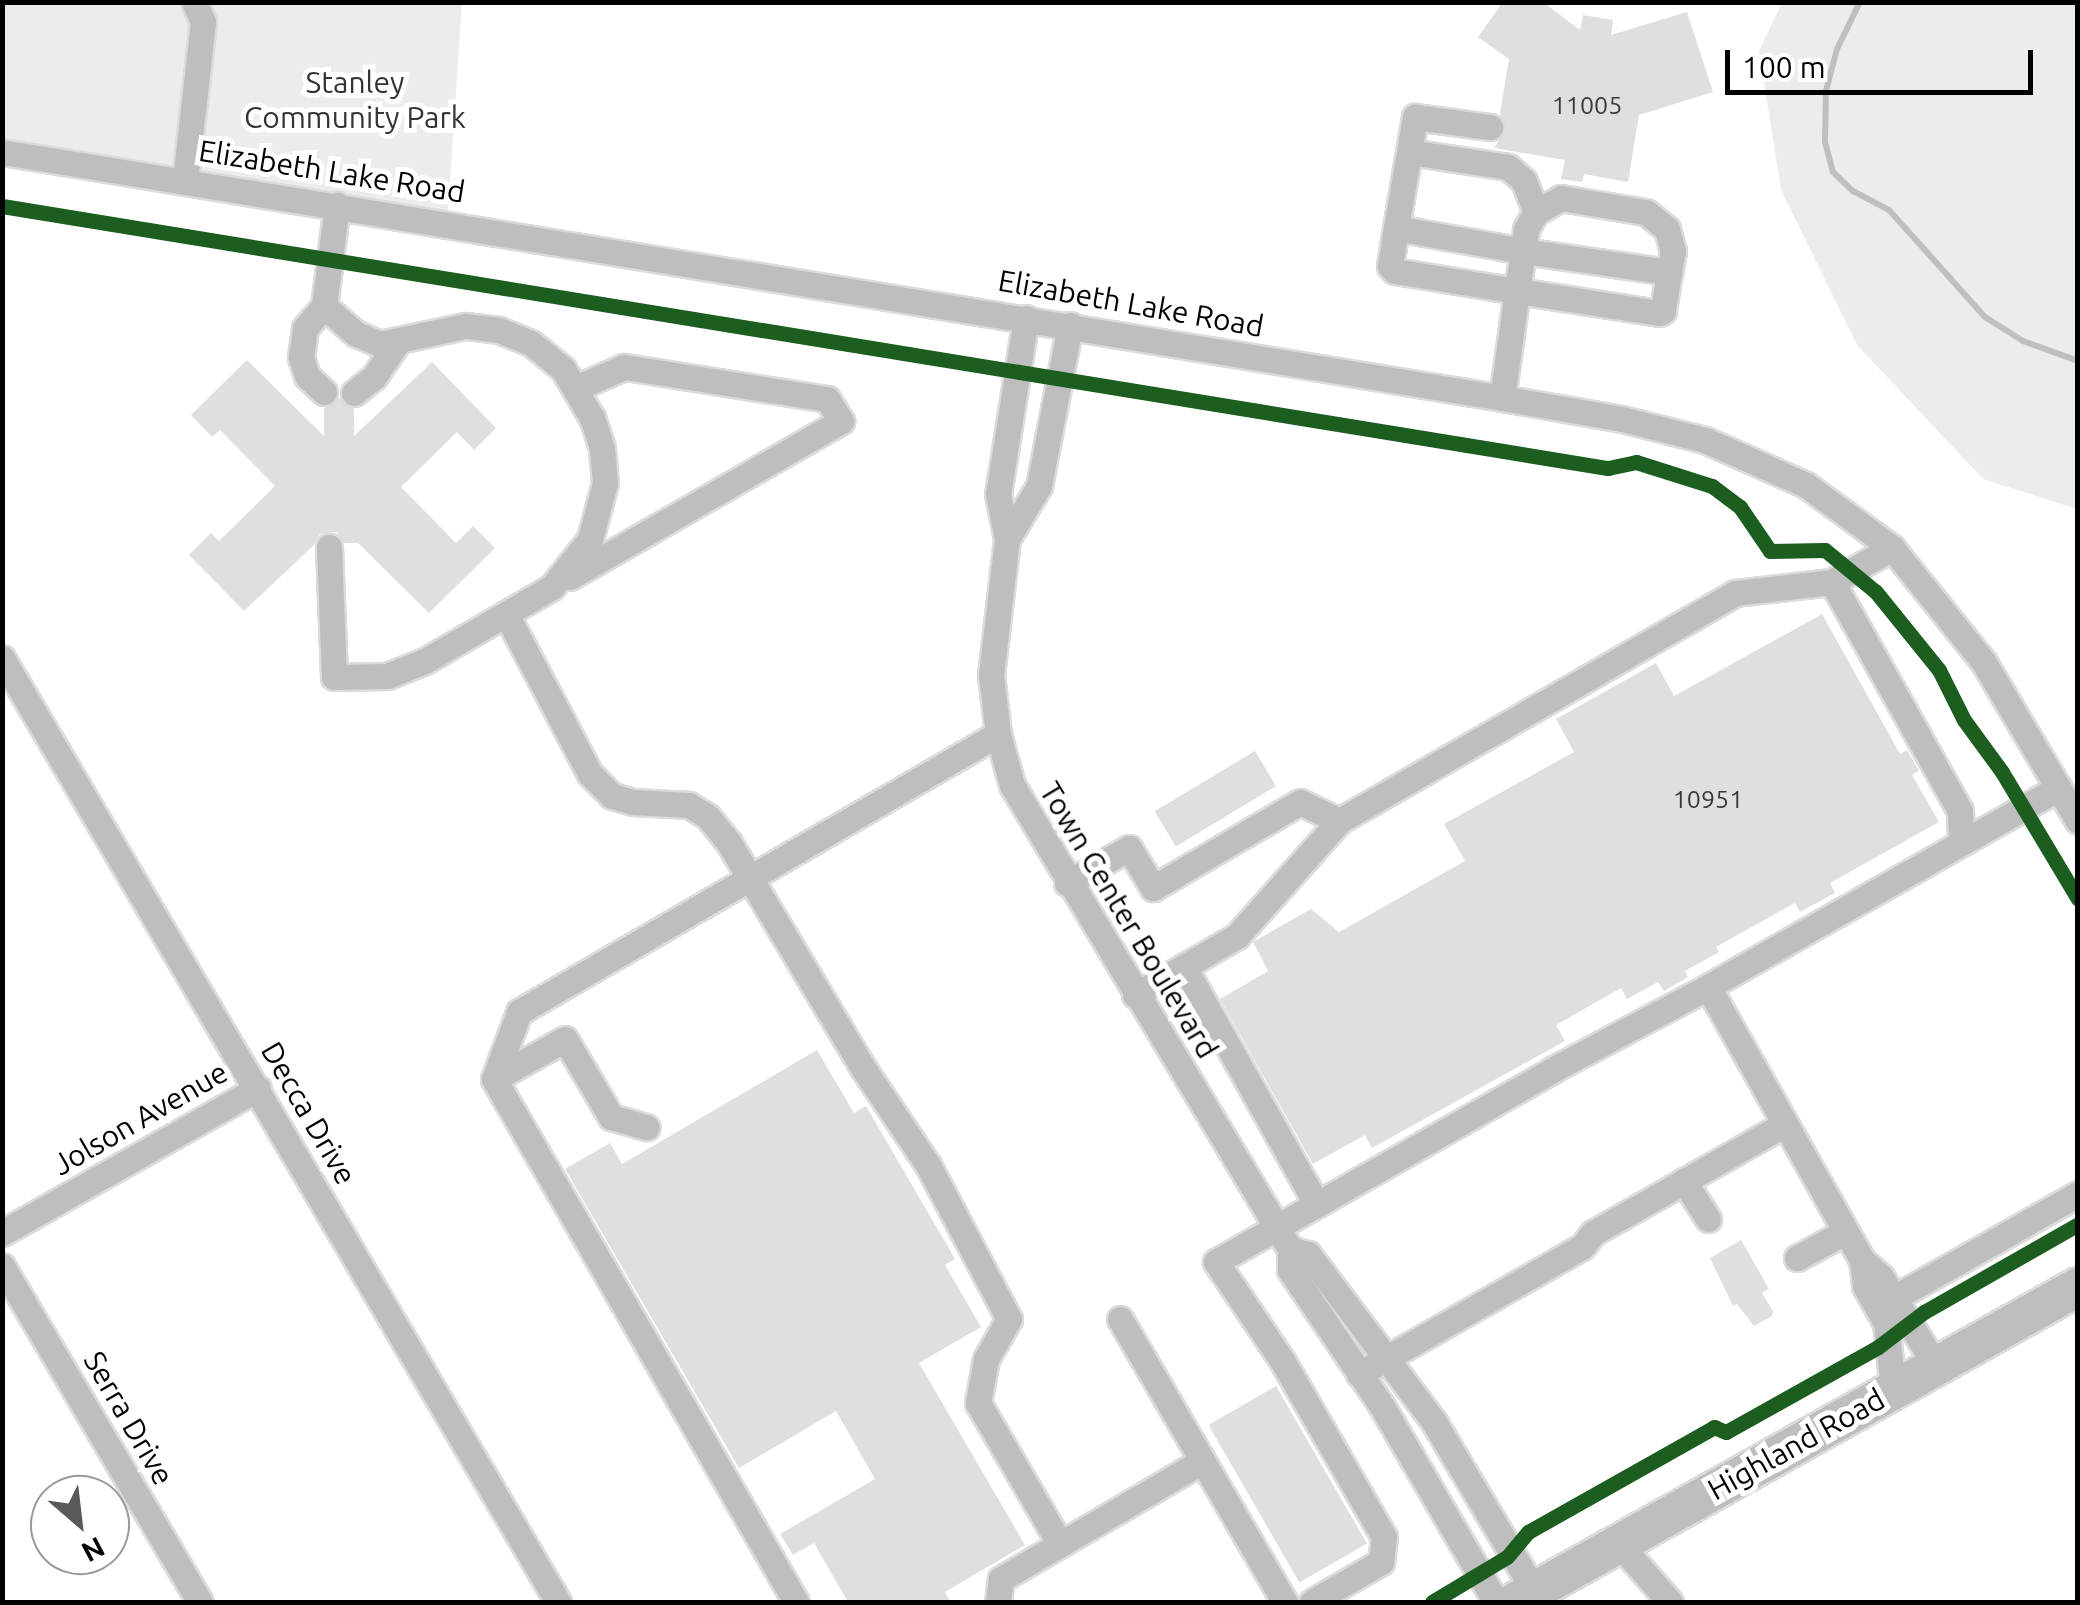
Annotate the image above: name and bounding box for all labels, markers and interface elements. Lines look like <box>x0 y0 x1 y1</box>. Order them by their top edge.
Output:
scale bar <box>1730 30 2038 92</box>
text: 100 m <box>1742 50 1826 84</box>
park label: Stanley Community Park <box>244 64 466 134</box>
house number: 11005 <box>1552 90 1622 120</box>
street label: Elizabeth Lake Road <box>196 132 468 210</box>
street label: Elizabeth Lake Road <box>995 262 1267 344</box>
street label: Town Center Boulevard <box>1032 775 1226 1065</box>
house number: 10951 <box>1673 784 1743 814</box>
street label: Decca Drive <box>254 1035 364 1191</box>
street label: Jolson Avenue <box>46 1053 234 1183</box>
street label: Serra Drive <box>76 1345 182 1491</box>
street label: Highland Road <box>1701 1381 1891 1507</box>
north arrow <box>30 1475 130 1575</box>
text: N <box>77 1532 110 1569</box>

